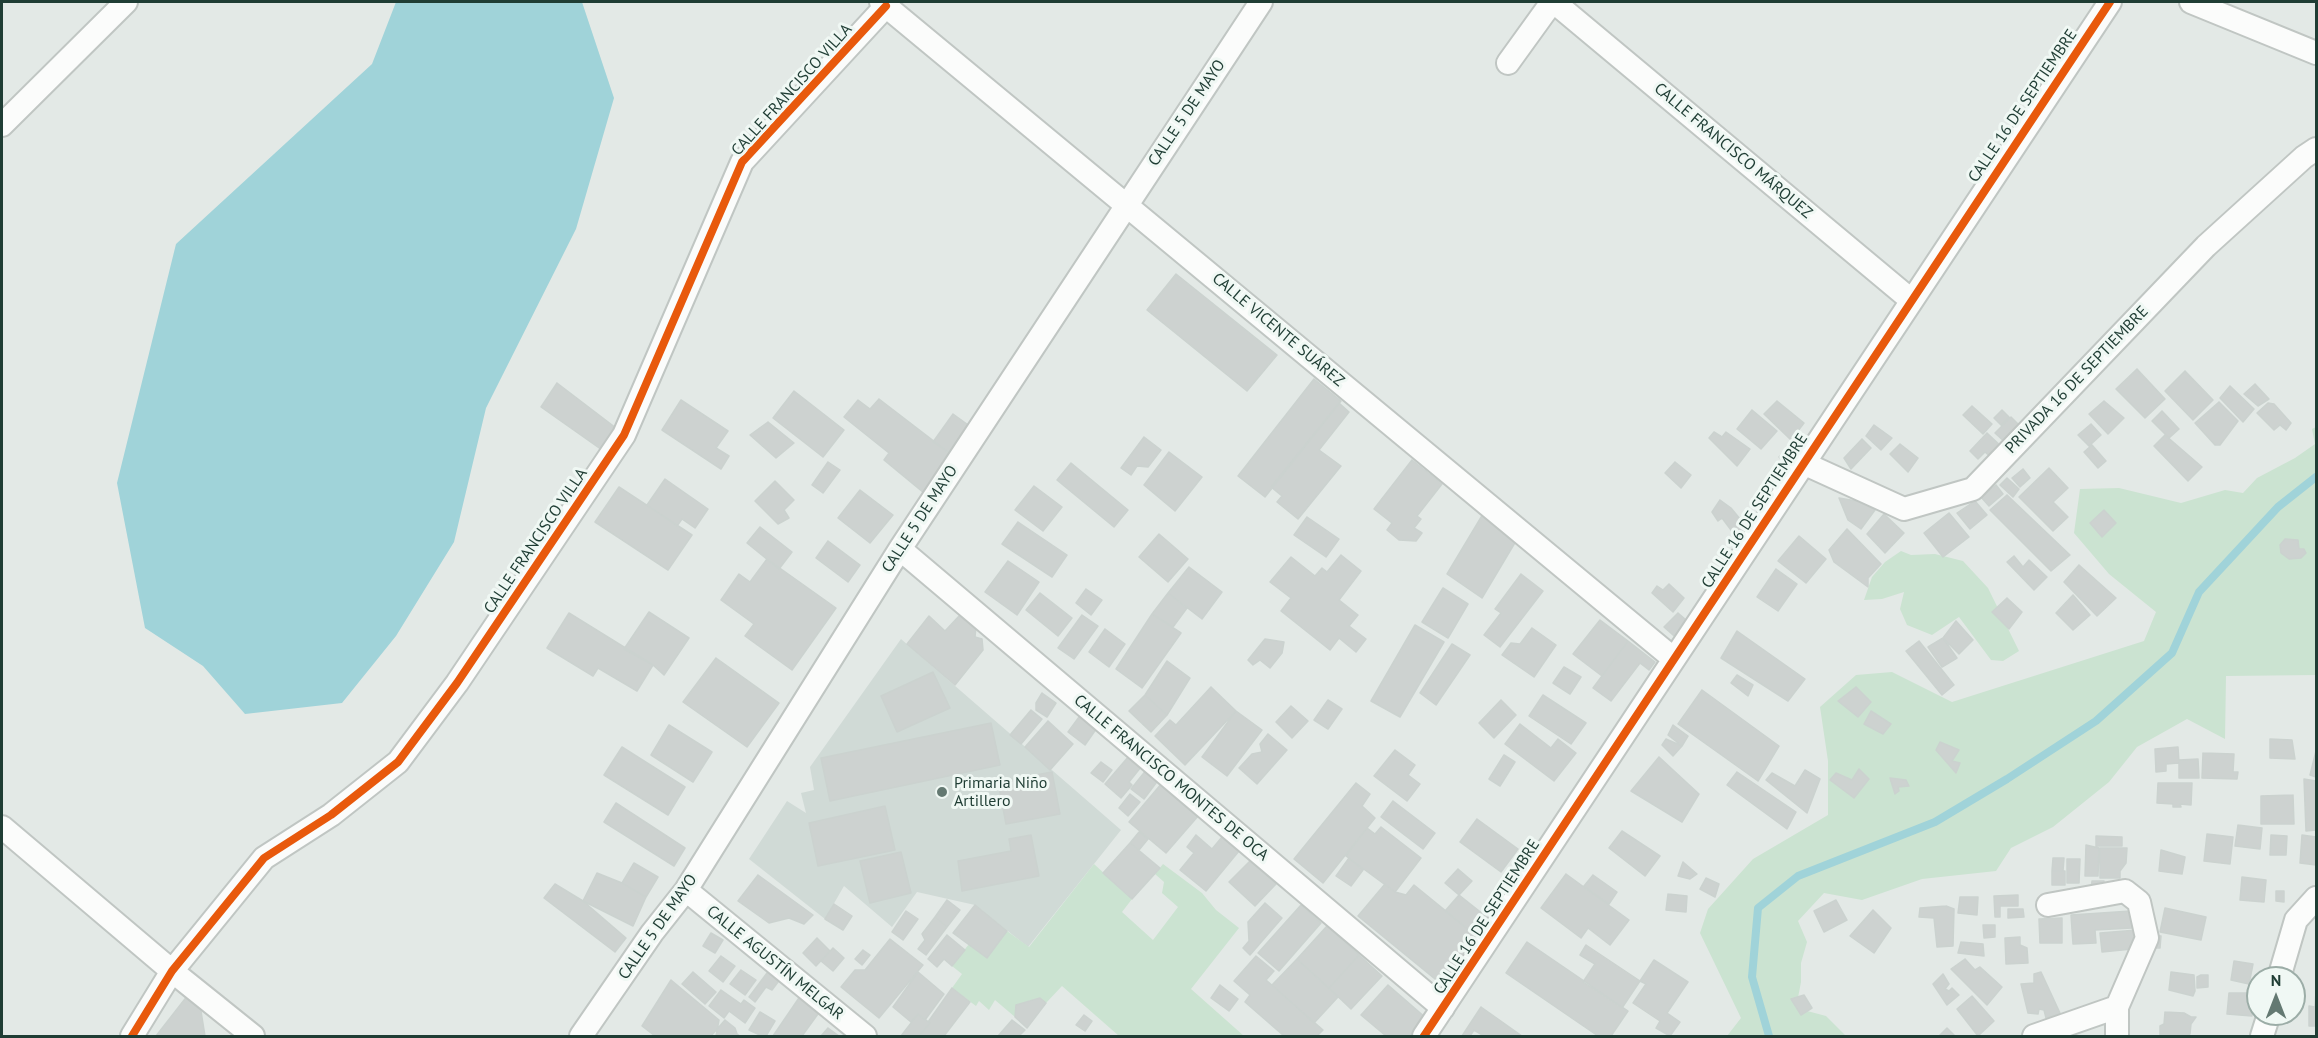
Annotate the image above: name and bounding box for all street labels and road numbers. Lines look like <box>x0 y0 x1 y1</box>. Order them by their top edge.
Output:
street label: CALLE FRANCISCO VILLA <box>728 20 856 160</box>
street label: CALLE 16 DE SEPTIEMBRE <box>1965 26 2081 186</box>
street label: CALLE 5 DE MAYO <box>1144 56 1230 170</box>
street label: CALLE FRANCISCO MÁRQUEZ <box>1650 79 1816 223</box>
street label: CALLE VICENTE SUÁREZ <box>1208 269 1348 391</box>
street label: PRIVADA 16 DE SEPTIEMBRE <box>2001 302 2153 458</box>
street label: CALLE 16 DE SEPTIEMBRE <box>1698 430 1812 592</box>
street label: CALLE 5 DE MAYO <box>878 462 962 576</box>
street label: CALLE FRANCISCO VILLA <box>480 465 592 617</box>
street label: CALLE FRANCISCO MONTES DE OCA <box>1070 691 1272 865</box>
street label: CALLE 16 DE SEPTIEMBRE <box>1430 836 1544 998</box>
street label: CALLE 5 DE MAYO <box>615 871 701 983</box>
street label: CALLE AGUSTÍN MELGAR <box>703 902 847 1024</box>

